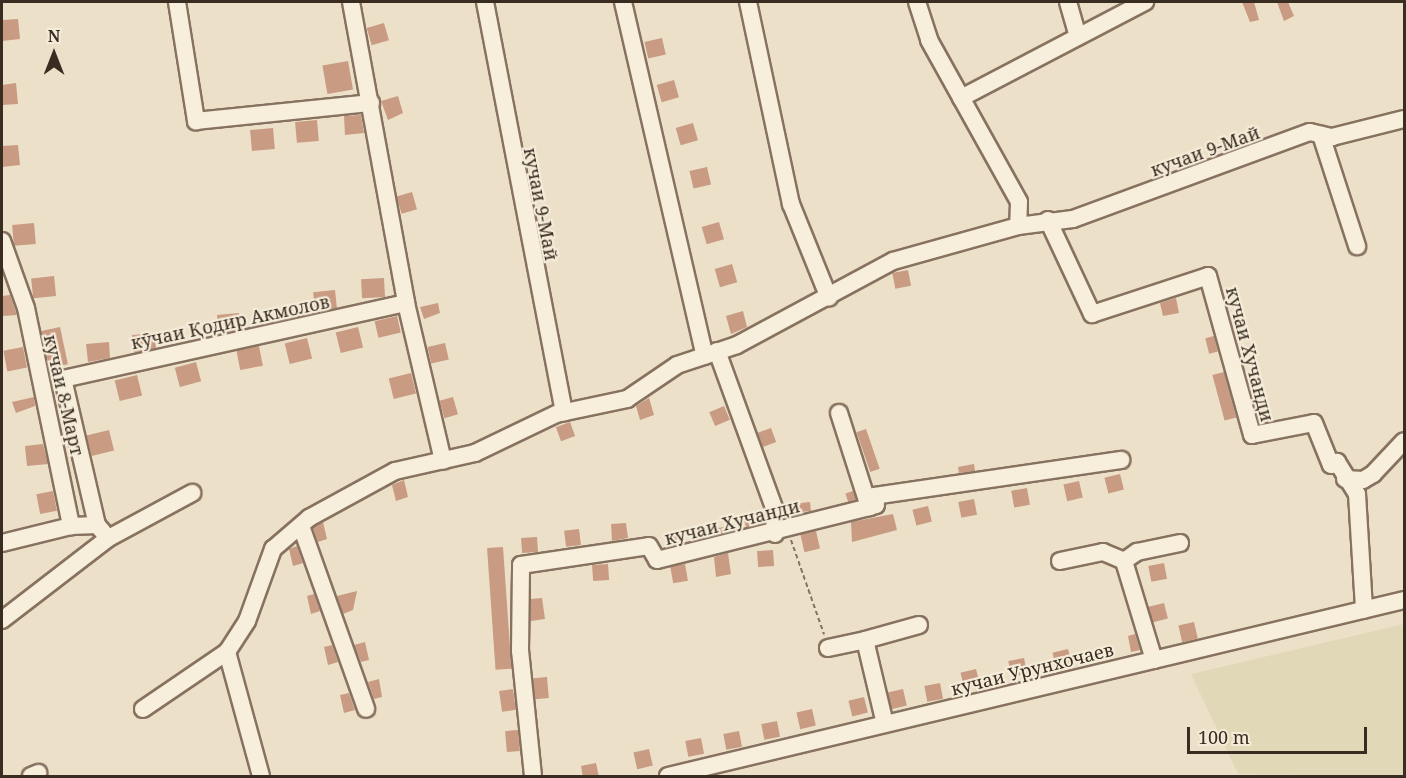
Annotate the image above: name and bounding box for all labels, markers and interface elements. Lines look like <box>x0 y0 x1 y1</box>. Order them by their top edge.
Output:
north arrow <box>24 24 84 84</box>
text: N <box>48 25 60 47</box>
street label: кучаи 9-Май <box>1147 121 1263 181</box>
street label: кучаи 9-Май <box>519 146 563 262</box>
street label: кучаи Хучанди <box>1222 284 1278 424</box>
street label: кӯчаи Қодир Акмолов <box>129 290 331 354</box>
street label: кучаи 8-Март <box>40 332 88 458</box>
street label: кучаи Хучанди <box>662 495 802 549</box>
street label: кучаи Урунхочаев <box>948 638 1116 700</box>
scale bar <box>1190 715 1370 753</box>
text: 100 m <box>1198 725 1250 749</box>

